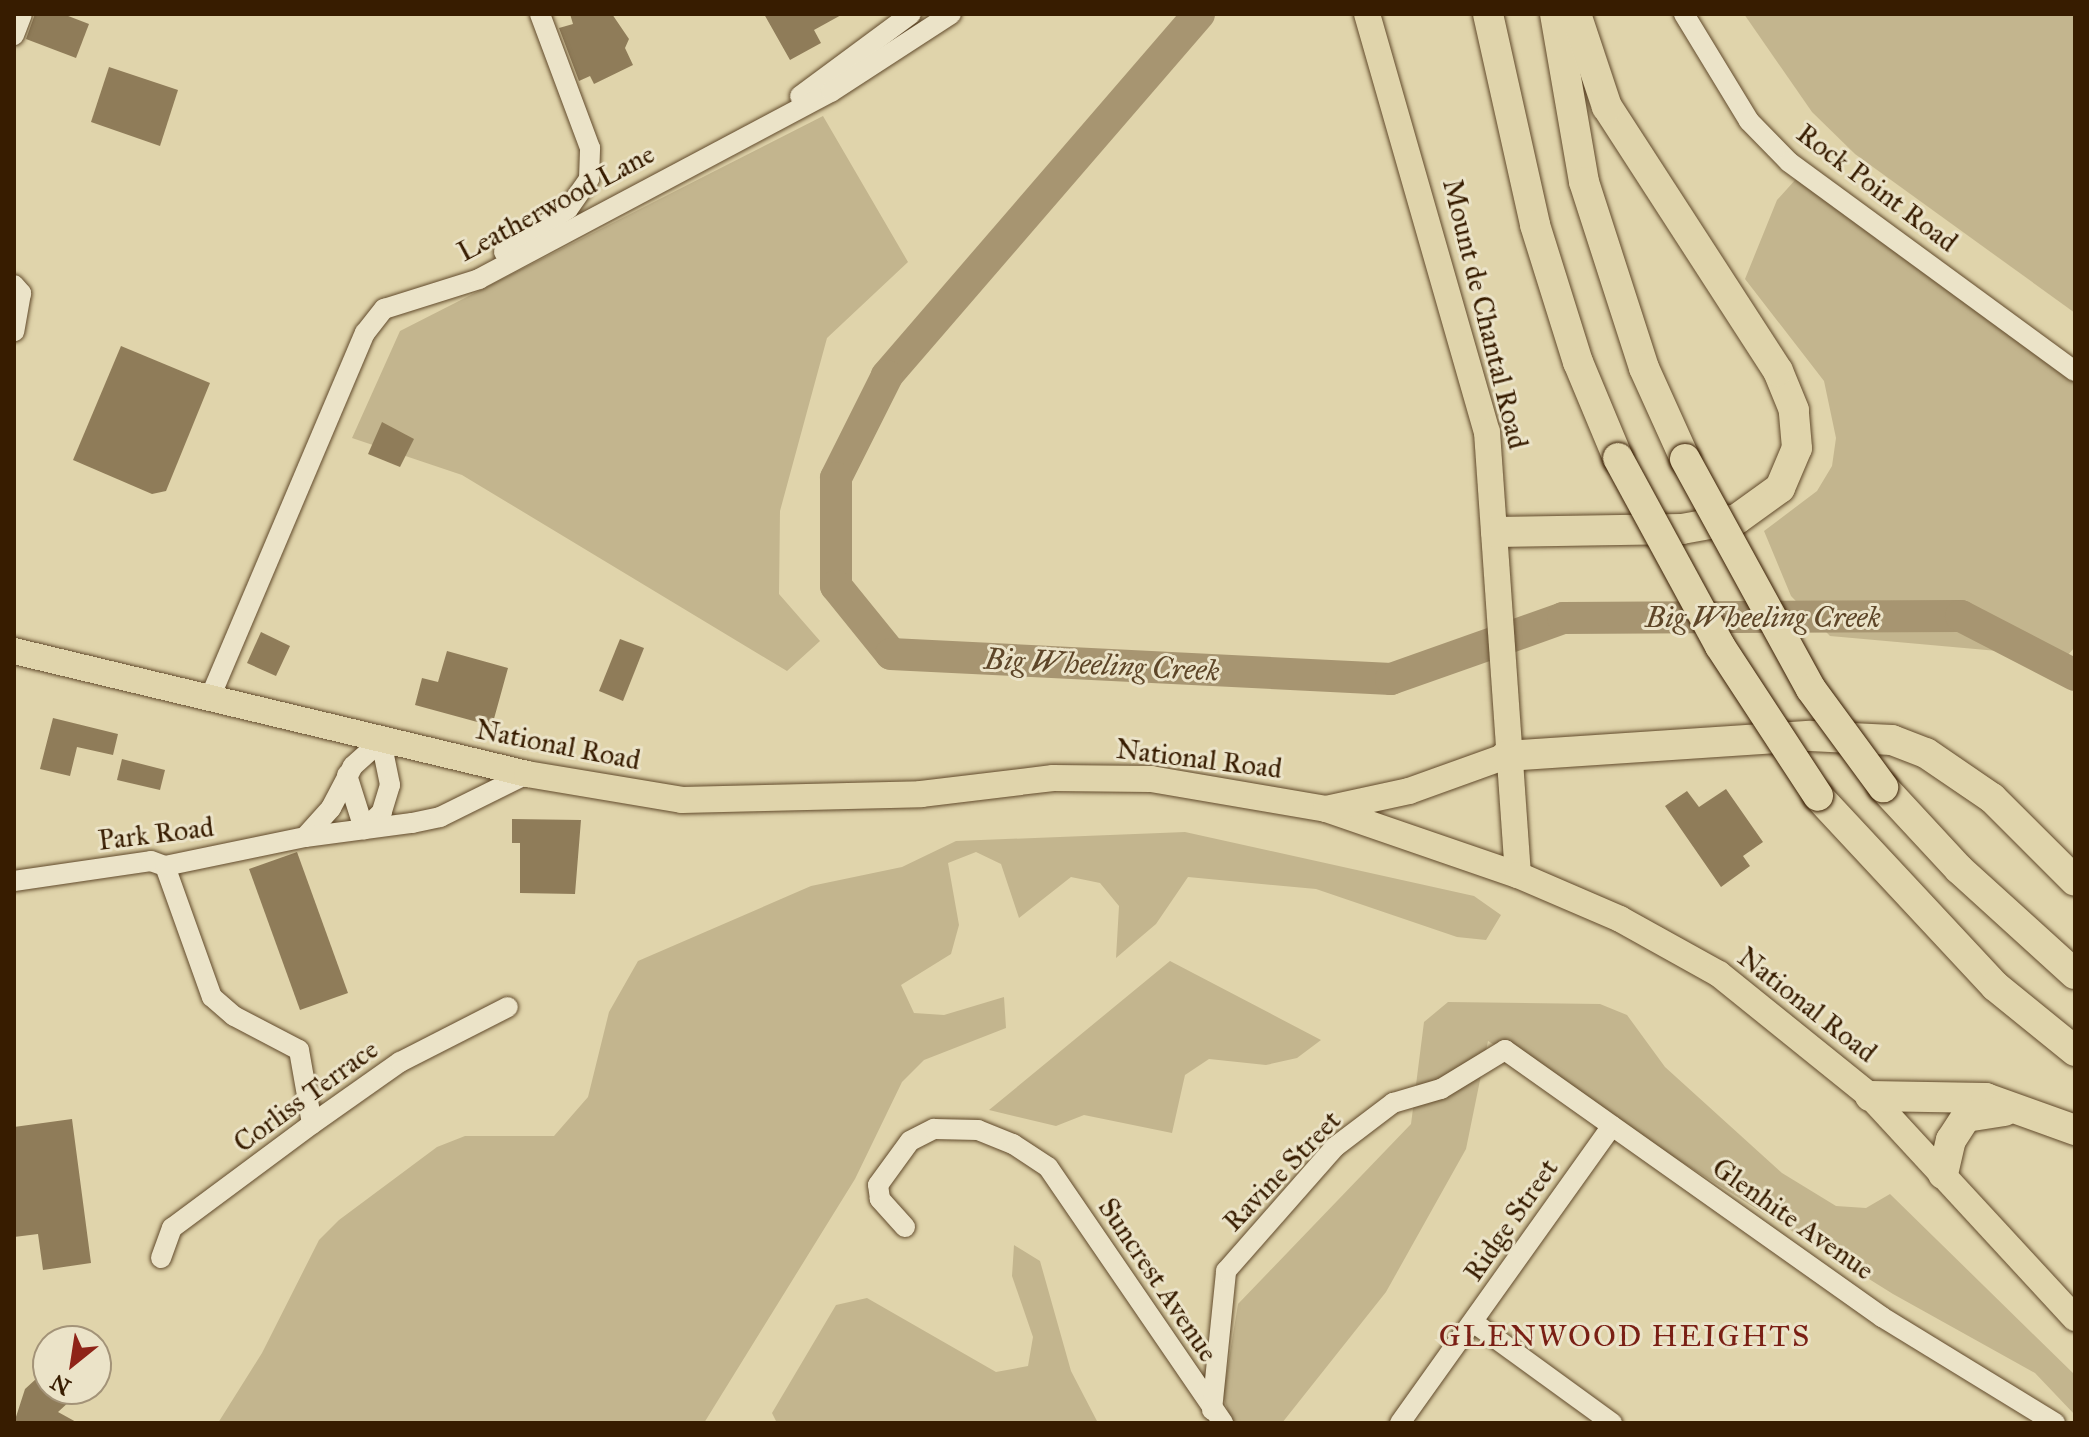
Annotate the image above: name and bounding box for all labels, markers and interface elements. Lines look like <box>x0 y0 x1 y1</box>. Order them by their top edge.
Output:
street label: Rock Point Road <box>1790 117 1964 259</box>
street label: Leatherwood Lane <box>452 137 660 269</box>
street label: Mount de Chantal Road <box>1435 176 1535 452</box>
water label: Big Wheeling Creek <box>1645 599 1881 635</box>
water label: Big Wheeling Creek <box>983 641 1221 689</box>
street label: National Road <box>473 713 643 777</box>
street label: National Road <box>1114 732 1284 786</box>
street label: Park Road <box>96 810 216 858</box>
street label: National Road <box>1731 940 1883 1070</box>
street label: Corliss Terrace <box>227 1032 385 1160</box>
street label: Ravine Street <box>1216 1104 1348 1238</box>
street label: Glenhite Avenue <box>1706 1151 1880 1287</box>
street label: Ridge Street <box>1457 1152 1565 1288</box>
street label: Suncrest Avenue <box>1091 1192 1225 1368</box>
district label: GLENWOOD HEIGHTS <box>1439 1318 1811 1354</box>
north arrow <box>32 1325 112 1405</box>
text: N <box>46 1368 76 1401</box>

